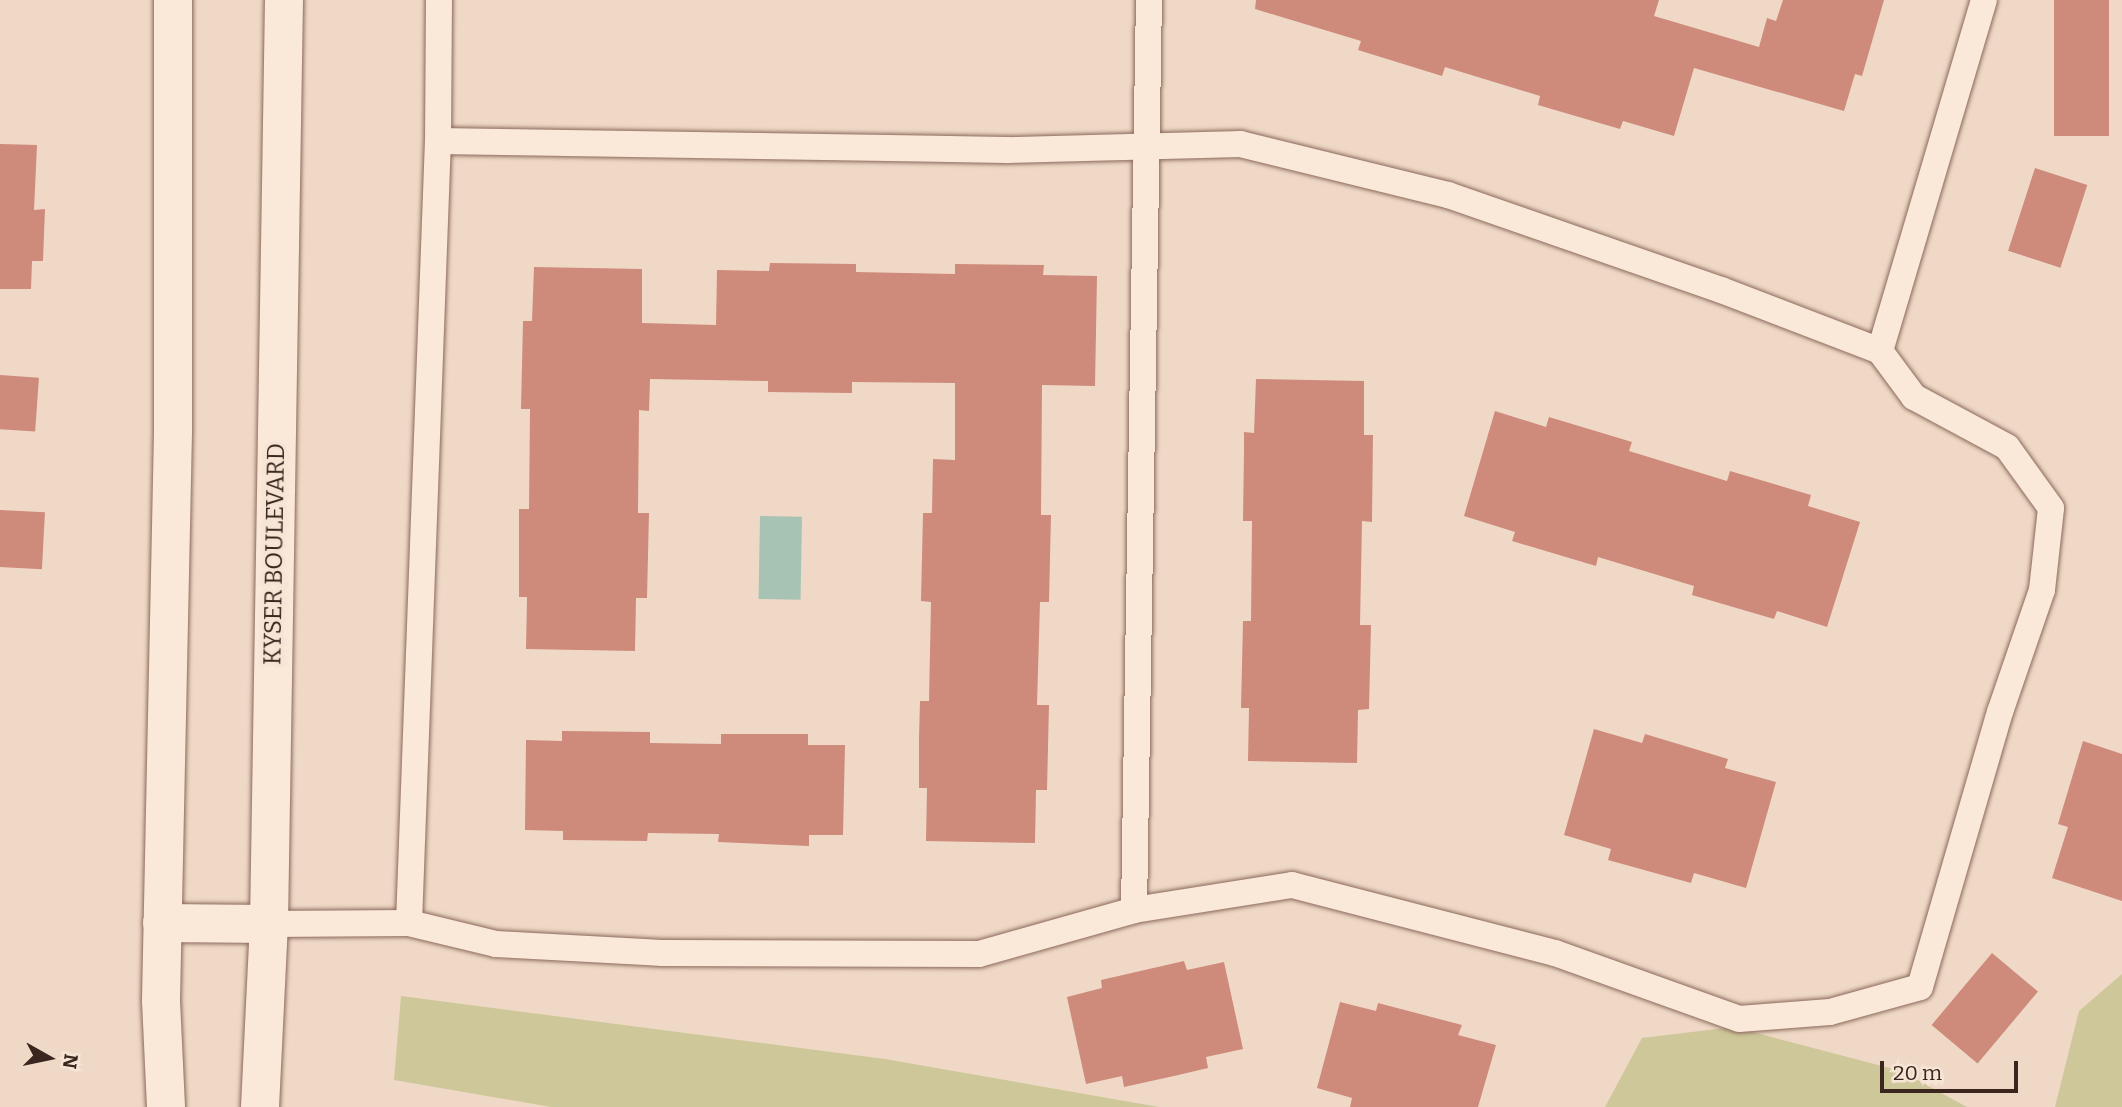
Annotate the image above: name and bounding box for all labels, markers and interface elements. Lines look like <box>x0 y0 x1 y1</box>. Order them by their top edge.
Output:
street label: KYSER BOULEVARD <box>259 443 291 665</box>
north arrow <box>14 1023 84 1093</box>
scale bar <box>1884 1048 2022 1092</box>
text: N <box>58 1052 83 1070</box>
text: 20 m <box>1893 1060 1942 1086</box>

